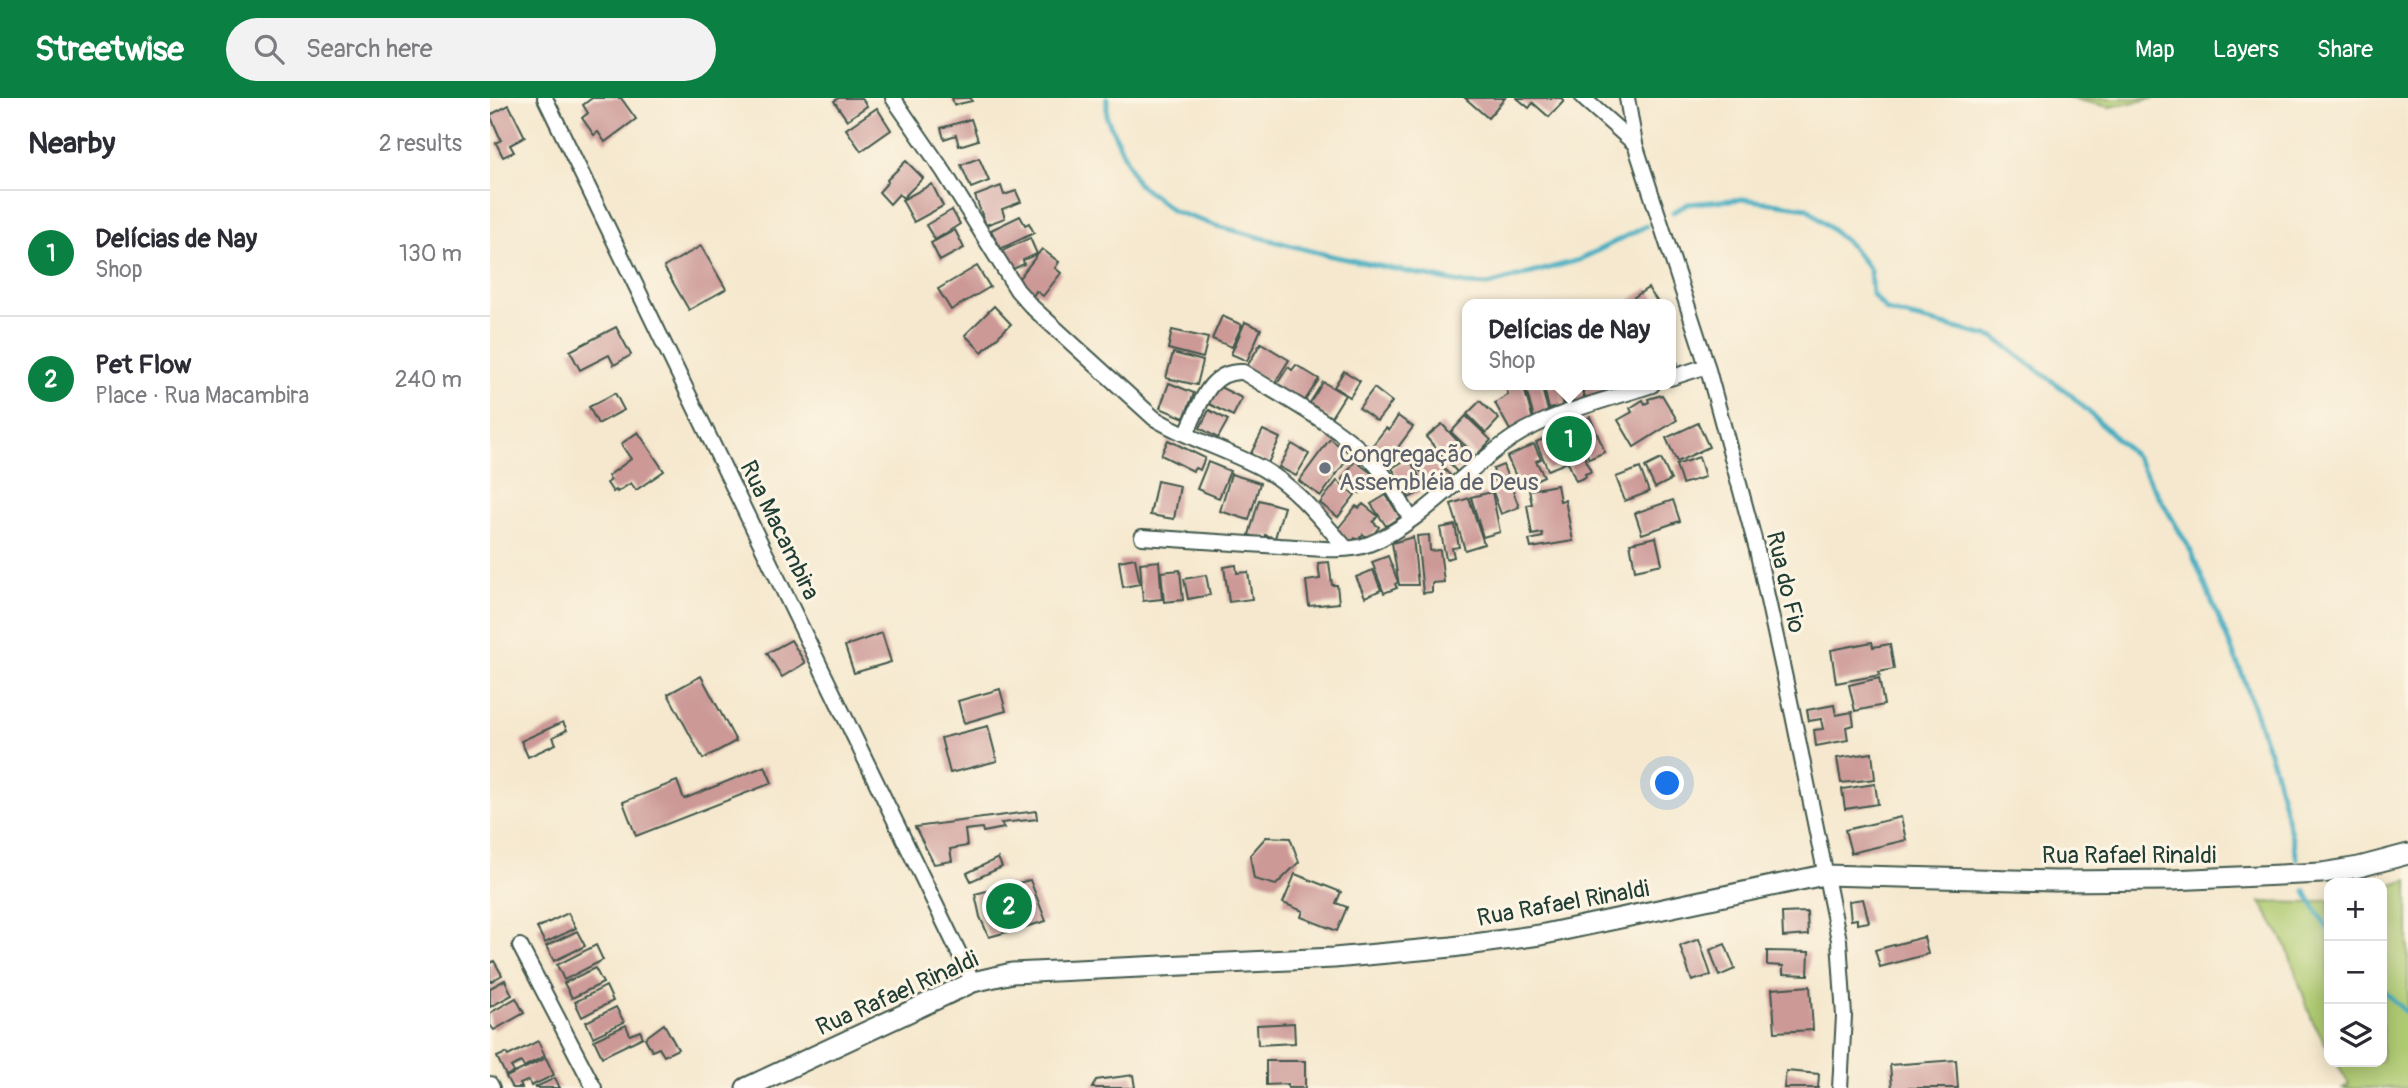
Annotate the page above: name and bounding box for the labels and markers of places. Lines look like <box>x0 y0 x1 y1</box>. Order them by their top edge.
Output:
pin: 1 <box>1546 413 1592 465</box>
place label: Congregação Assembléia de Deus <box>1339 440 1539 497</box>
marker: Congregação Assembléia de Deus <box>1317 460 1333 476</box>
pin: 2 <box>986 880 1032 932</box>

